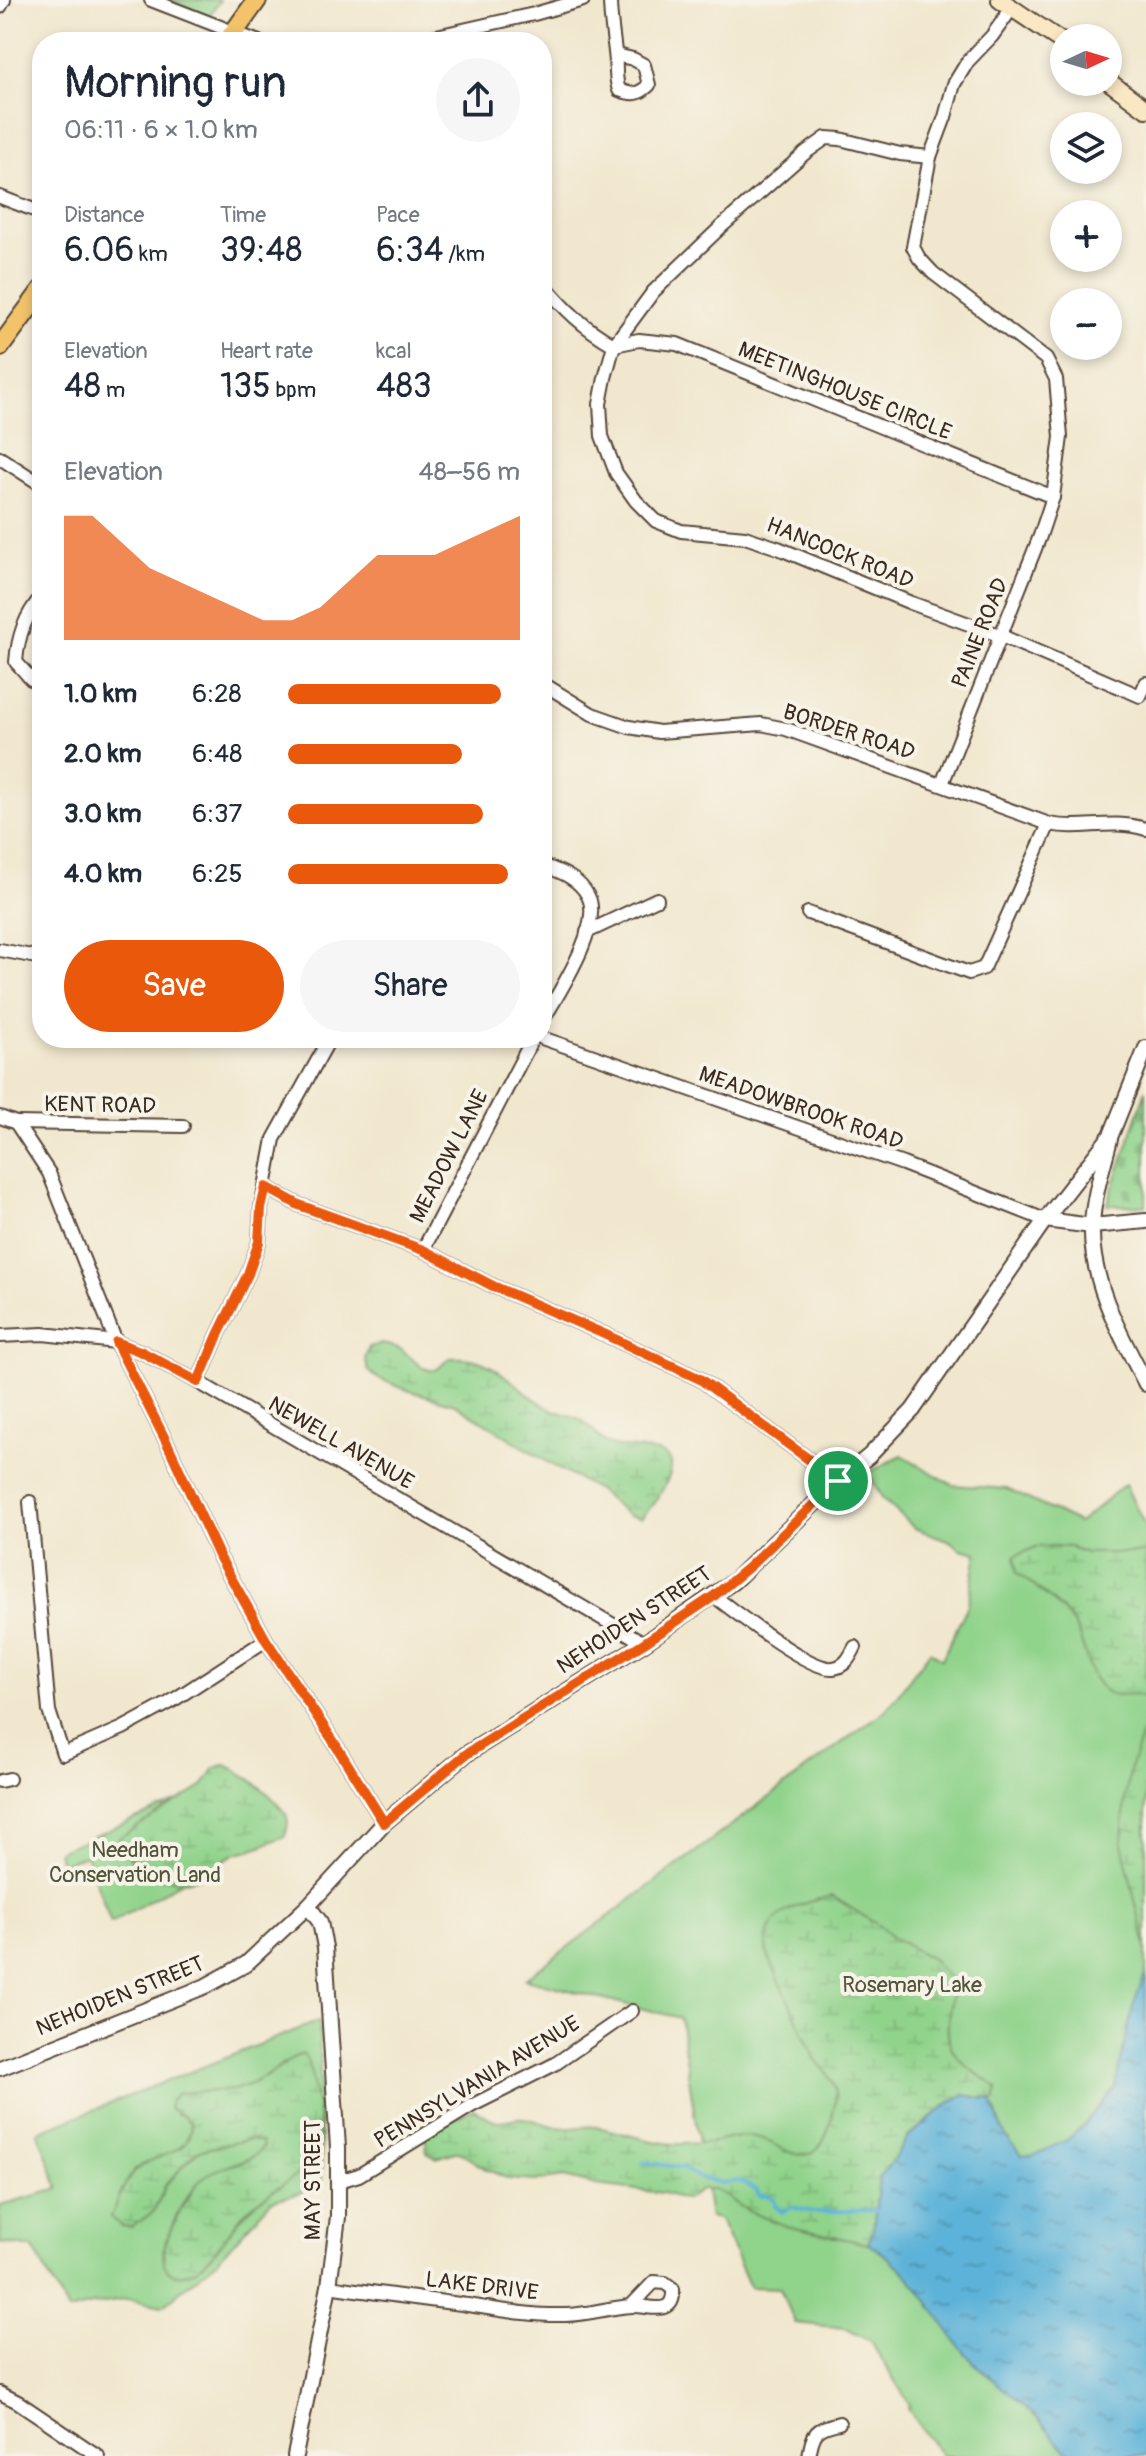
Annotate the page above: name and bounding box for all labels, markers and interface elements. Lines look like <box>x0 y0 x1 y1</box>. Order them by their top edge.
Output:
north arrow <box>1050 24 1122 96</box>
map controls <box>1050 24 1122 360</box>
text: Morning run <box>64 56 287 111</box>
button: share <box>436 58 520 142</box>
button: layers <box>1050 112 1122 184</box>
text: 06:11 · 6 × 1.0 km <box>64 114 258 146</box>
button: + <box>1050 200 1122 272</box>
text: Distance <box>64 201 144 229</box>
text: Time <box>220 201 266 229</box>
text: Pace <box>376 201 420 229</box>
text: 6.06 <box>64 229 134 272</box>
text: 39:48 <box>220 229 302 272</box>
text: 6:34 <box>376 229 444 272</box>
text: km <box>134 240 168 268</box>
text: /km <box>444 240 485 268</box>
button: − <box>1050 288 1122 360</box>
street label: MEETINGHOUSE CIRCLE <box>734 335 956 447</box>
text: Elevation <box>64 337 148 365</box>
text: Heart rate <box>220 337 313 365</box>
text: kcal <box>376 337 412 365</box>
text: 48 <box>64 365 101 408</box>
text: 135 <box>220 365 271 408</box>
text: 483 <box>376 365 432 408</box>
text: m <box>101 376 125 404</box>
text: bpm <box>271 376 316 404</box>
text: Elevation <box>64 456 163 488</box>
text: 48–56 m <box>419 456 520 488</box>
street label: HANCOCK ROAD <box>762 511 918 595</box>
street label: PAINE ROAD <box>945 574 1015 692</box>
text: 1.0 km <box>64 678 137 710</box>
text: 6:28 <box>192 678 242 710</box>
street label: BORDER ROAD <box>780 698 918 766</box>
text: 2.0 km <box>64 738 142 770</box>
text: 6:48 <box>192 738 242 770</box>
text: 3.0 km <box>64 798 142 830</box>
text: 6:37 <box>192 798 242 830</box>
text: 4.0 km <box>64 858 142 890</box>
text: 6:25 <box>192 858 243 890</box>
button: Save <box>64 940 284 1032</box>
button: Share <box>300 940 520 1032</box>
street label: MEADOWBROOK ROAD <box>695 1060 907 1156</box>
street label: MEADOW LANE <box>403 1085 495 1227</box>
street label: KENT ROAD <box>44 1090 156 1120</box>
street label: NEWELL AVENUE <box>263 1390 419 1496</box>
pin <box>804 1447 872 1515</box>
icon: arrive <box>816 1459 860 1503</box>
street label: NEHOIDEN STREET <box>551 1560 717 1680</box>
park label: Needham Conservation Land <box>49 1836 221 1889</box>
street label: NEHOIDEN STREET <box>32 1950 208 2042</box>
park label: Rosemary Lake <box>842 1971 982 1999</box>
street label: PENNSYLVANIA AVENUE <box>369 2009 585 2155</box>
street label: MAY STREET <box>299 2120 327 2240</box>
street label: LAKE DRIVE <box>424 2265 540 2307</box>

